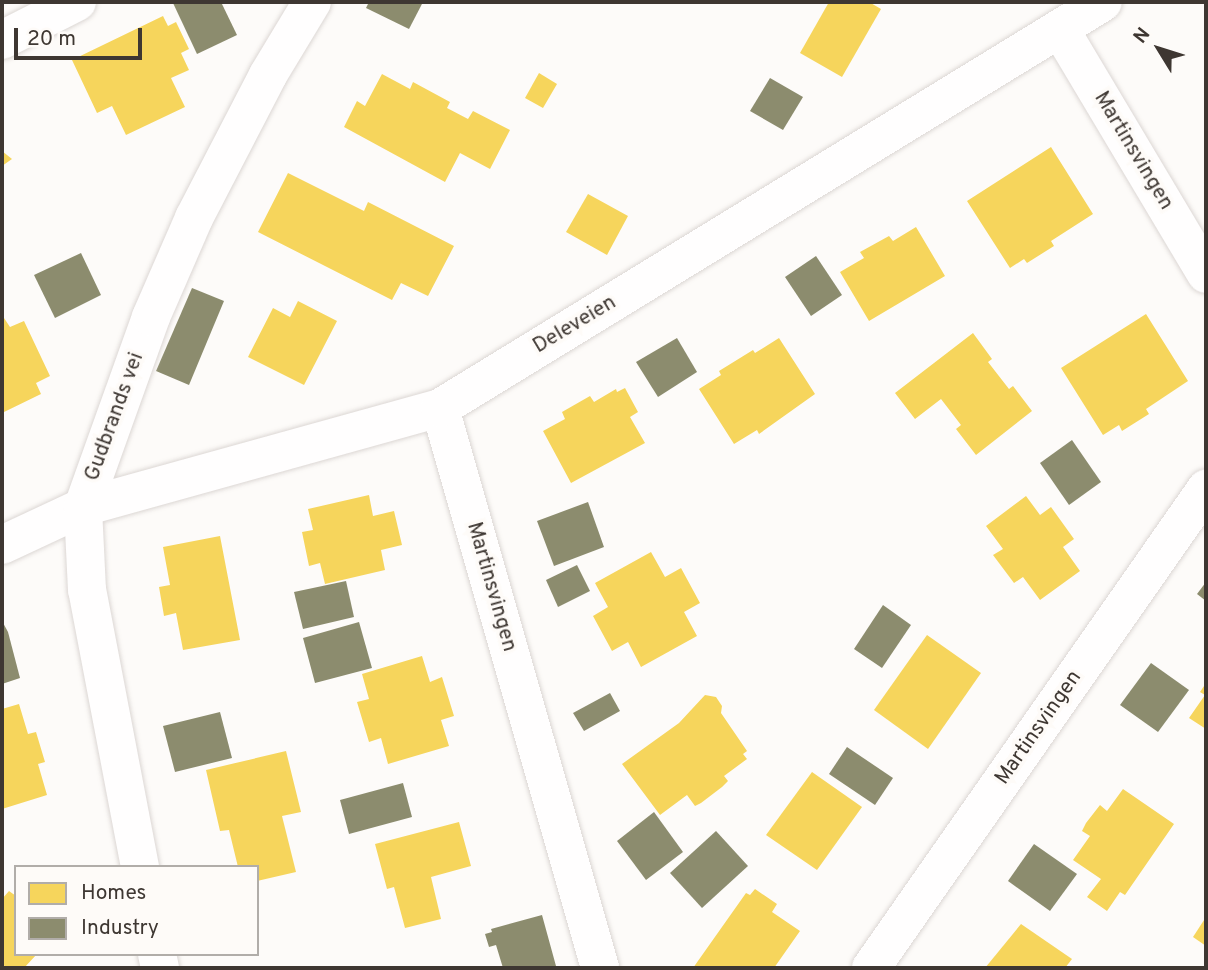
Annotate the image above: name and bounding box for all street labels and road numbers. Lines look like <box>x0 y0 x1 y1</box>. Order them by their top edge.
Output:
street label: Martinsvingen <box>1088 87 1178 215</box>
street label: Deleveien <box>529 290 621 360</box>
street label: Gudbrands vei <box>80 349 150 485</box>
street label: Martinsvingen <box>460 519 522 655</box>
street label: Martinsvingen <box>990 666 1088 790</box>

